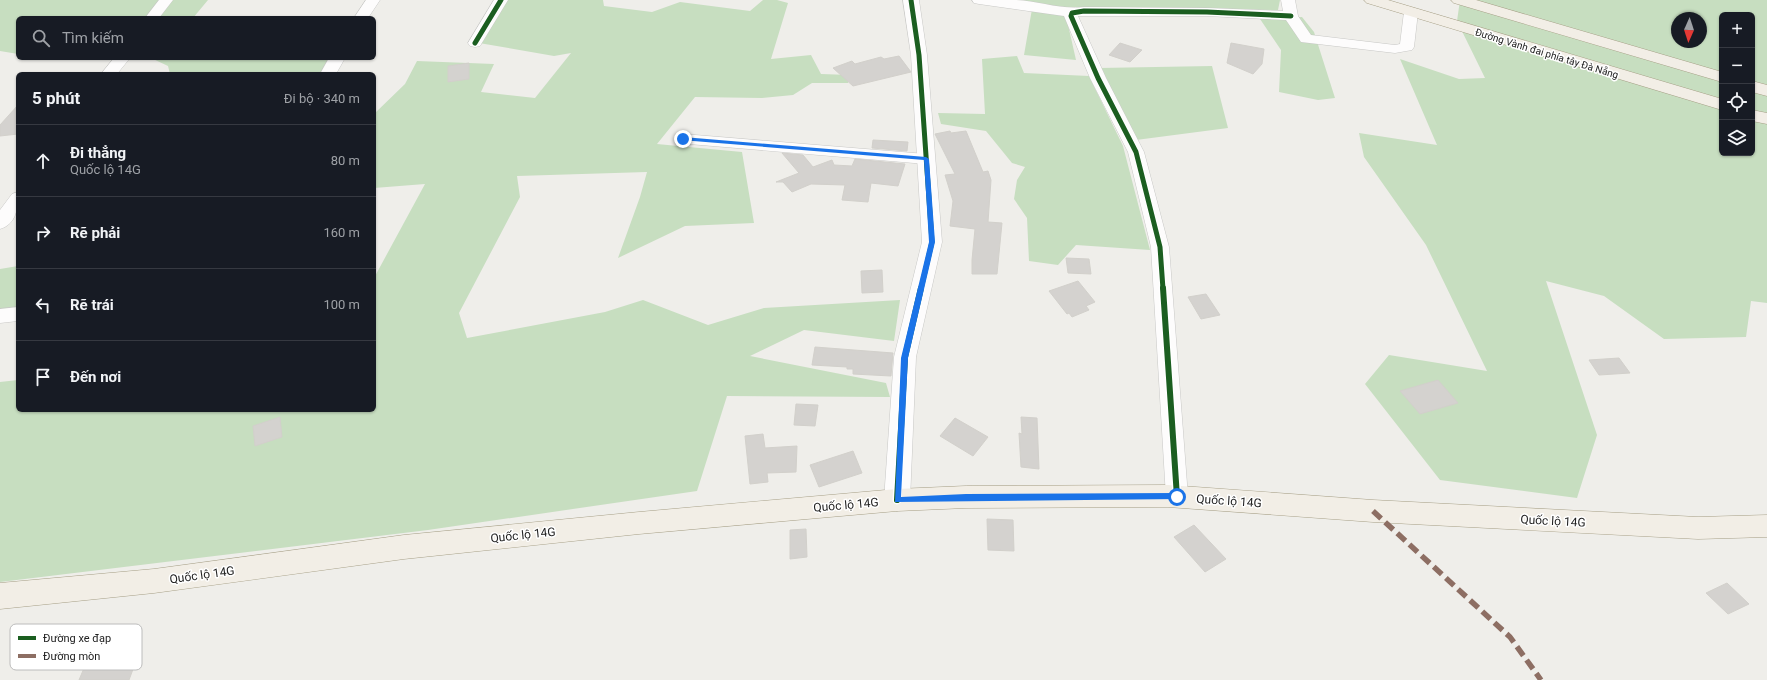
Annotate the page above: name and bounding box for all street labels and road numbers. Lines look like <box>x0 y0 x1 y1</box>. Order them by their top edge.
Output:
street label: Đường Vành đai phía tây Đà Nẵng <box>1474 25 1620 81</box>
street label: Quốc lộ 14G <box>1196 492 1262 510</box>
street label: Quốc lộ 14G <box>813 495 879 515</box>
street label: Quốc lộ 14G <box>1520 512 1586 530</box>
street label: Quốc lộ 14G <box>490 525 556 545</box>
street label: Quốc lộ 14G <box>169 564 235 586</box>

